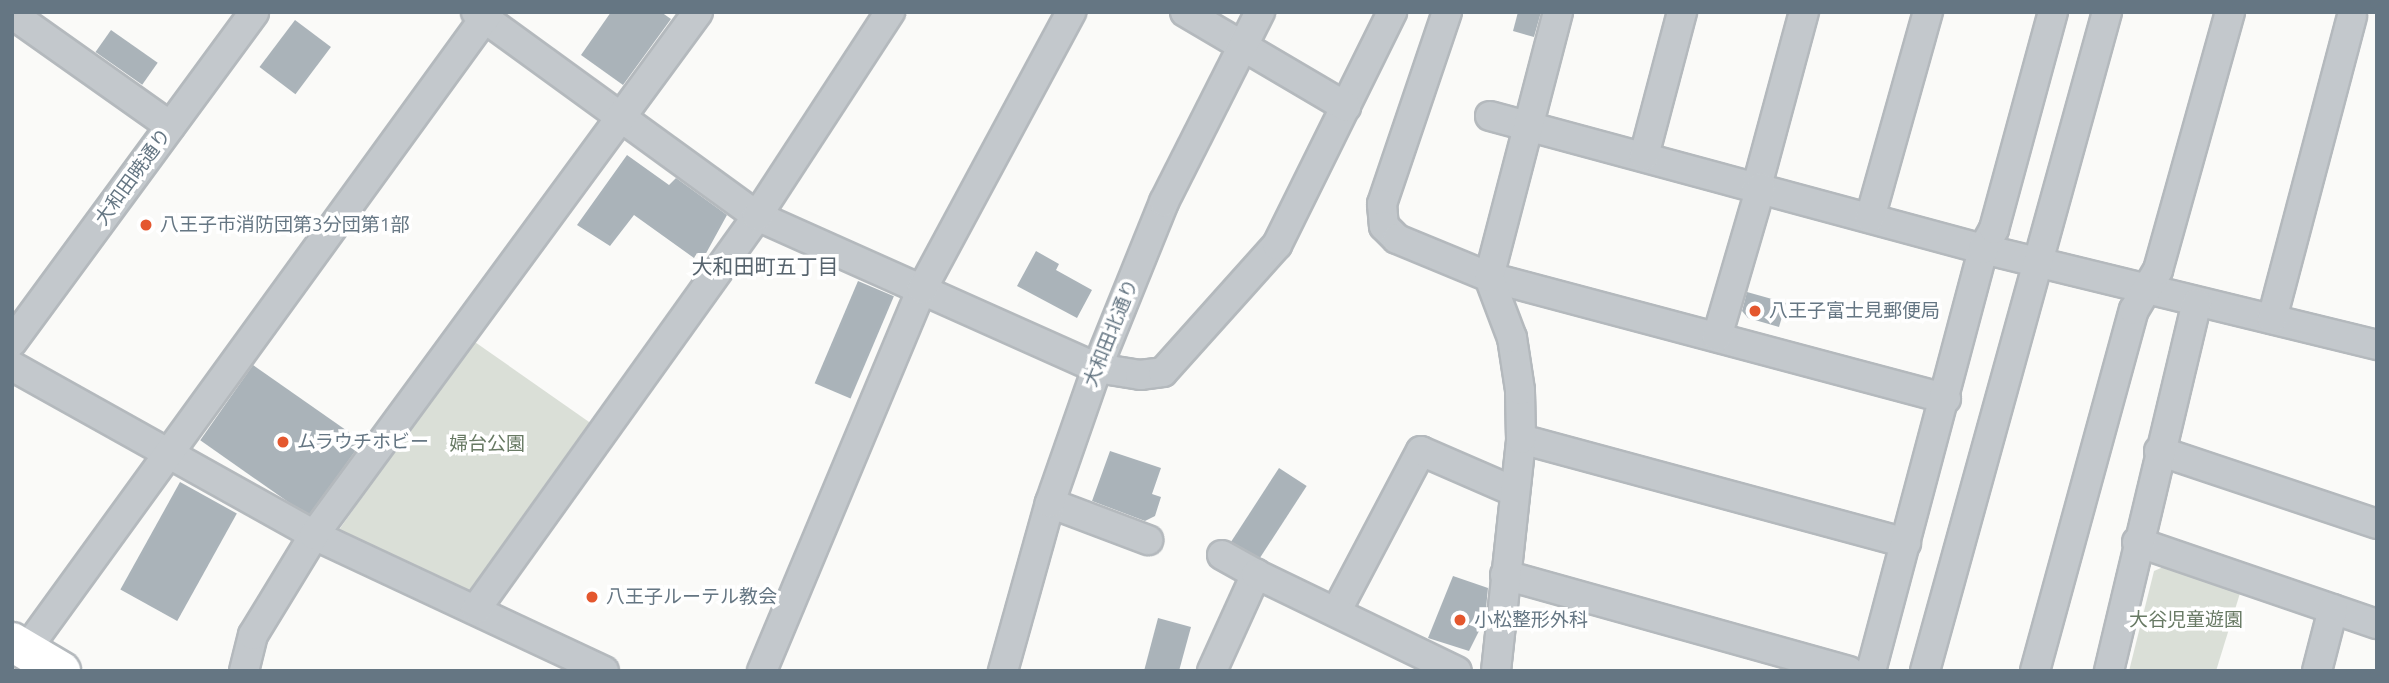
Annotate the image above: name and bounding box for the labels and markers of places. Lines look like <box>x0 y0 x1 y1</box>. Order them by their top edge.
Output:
place label: 八王子市消防団第3分団第1部 <box>160 214 409 236</box>
marker: 八王子市消防団第3分団第1部 <box>138 217 154 233</box>
place label: 八王子富士見郵便局 <box>1769 300 1940 322</box>
marker: 八王子富士見郵便局 <box>1747 303 1763 319</box>
place label: ムラウチホビー <box>297 431 430 453</box>
marker: ムラウチホビー <box>275 434 291 450</box>
place label: 八王子ルーテル教会 <box>606 586 777 608</box>
marker: 八王子ルーテル教会 <box>584 589 600 605</box>
place label: 小松整形外科 <box>1474 609 1588 631</box>
marker: 小松整形外科 <box>1452 612 1468 628</box>

